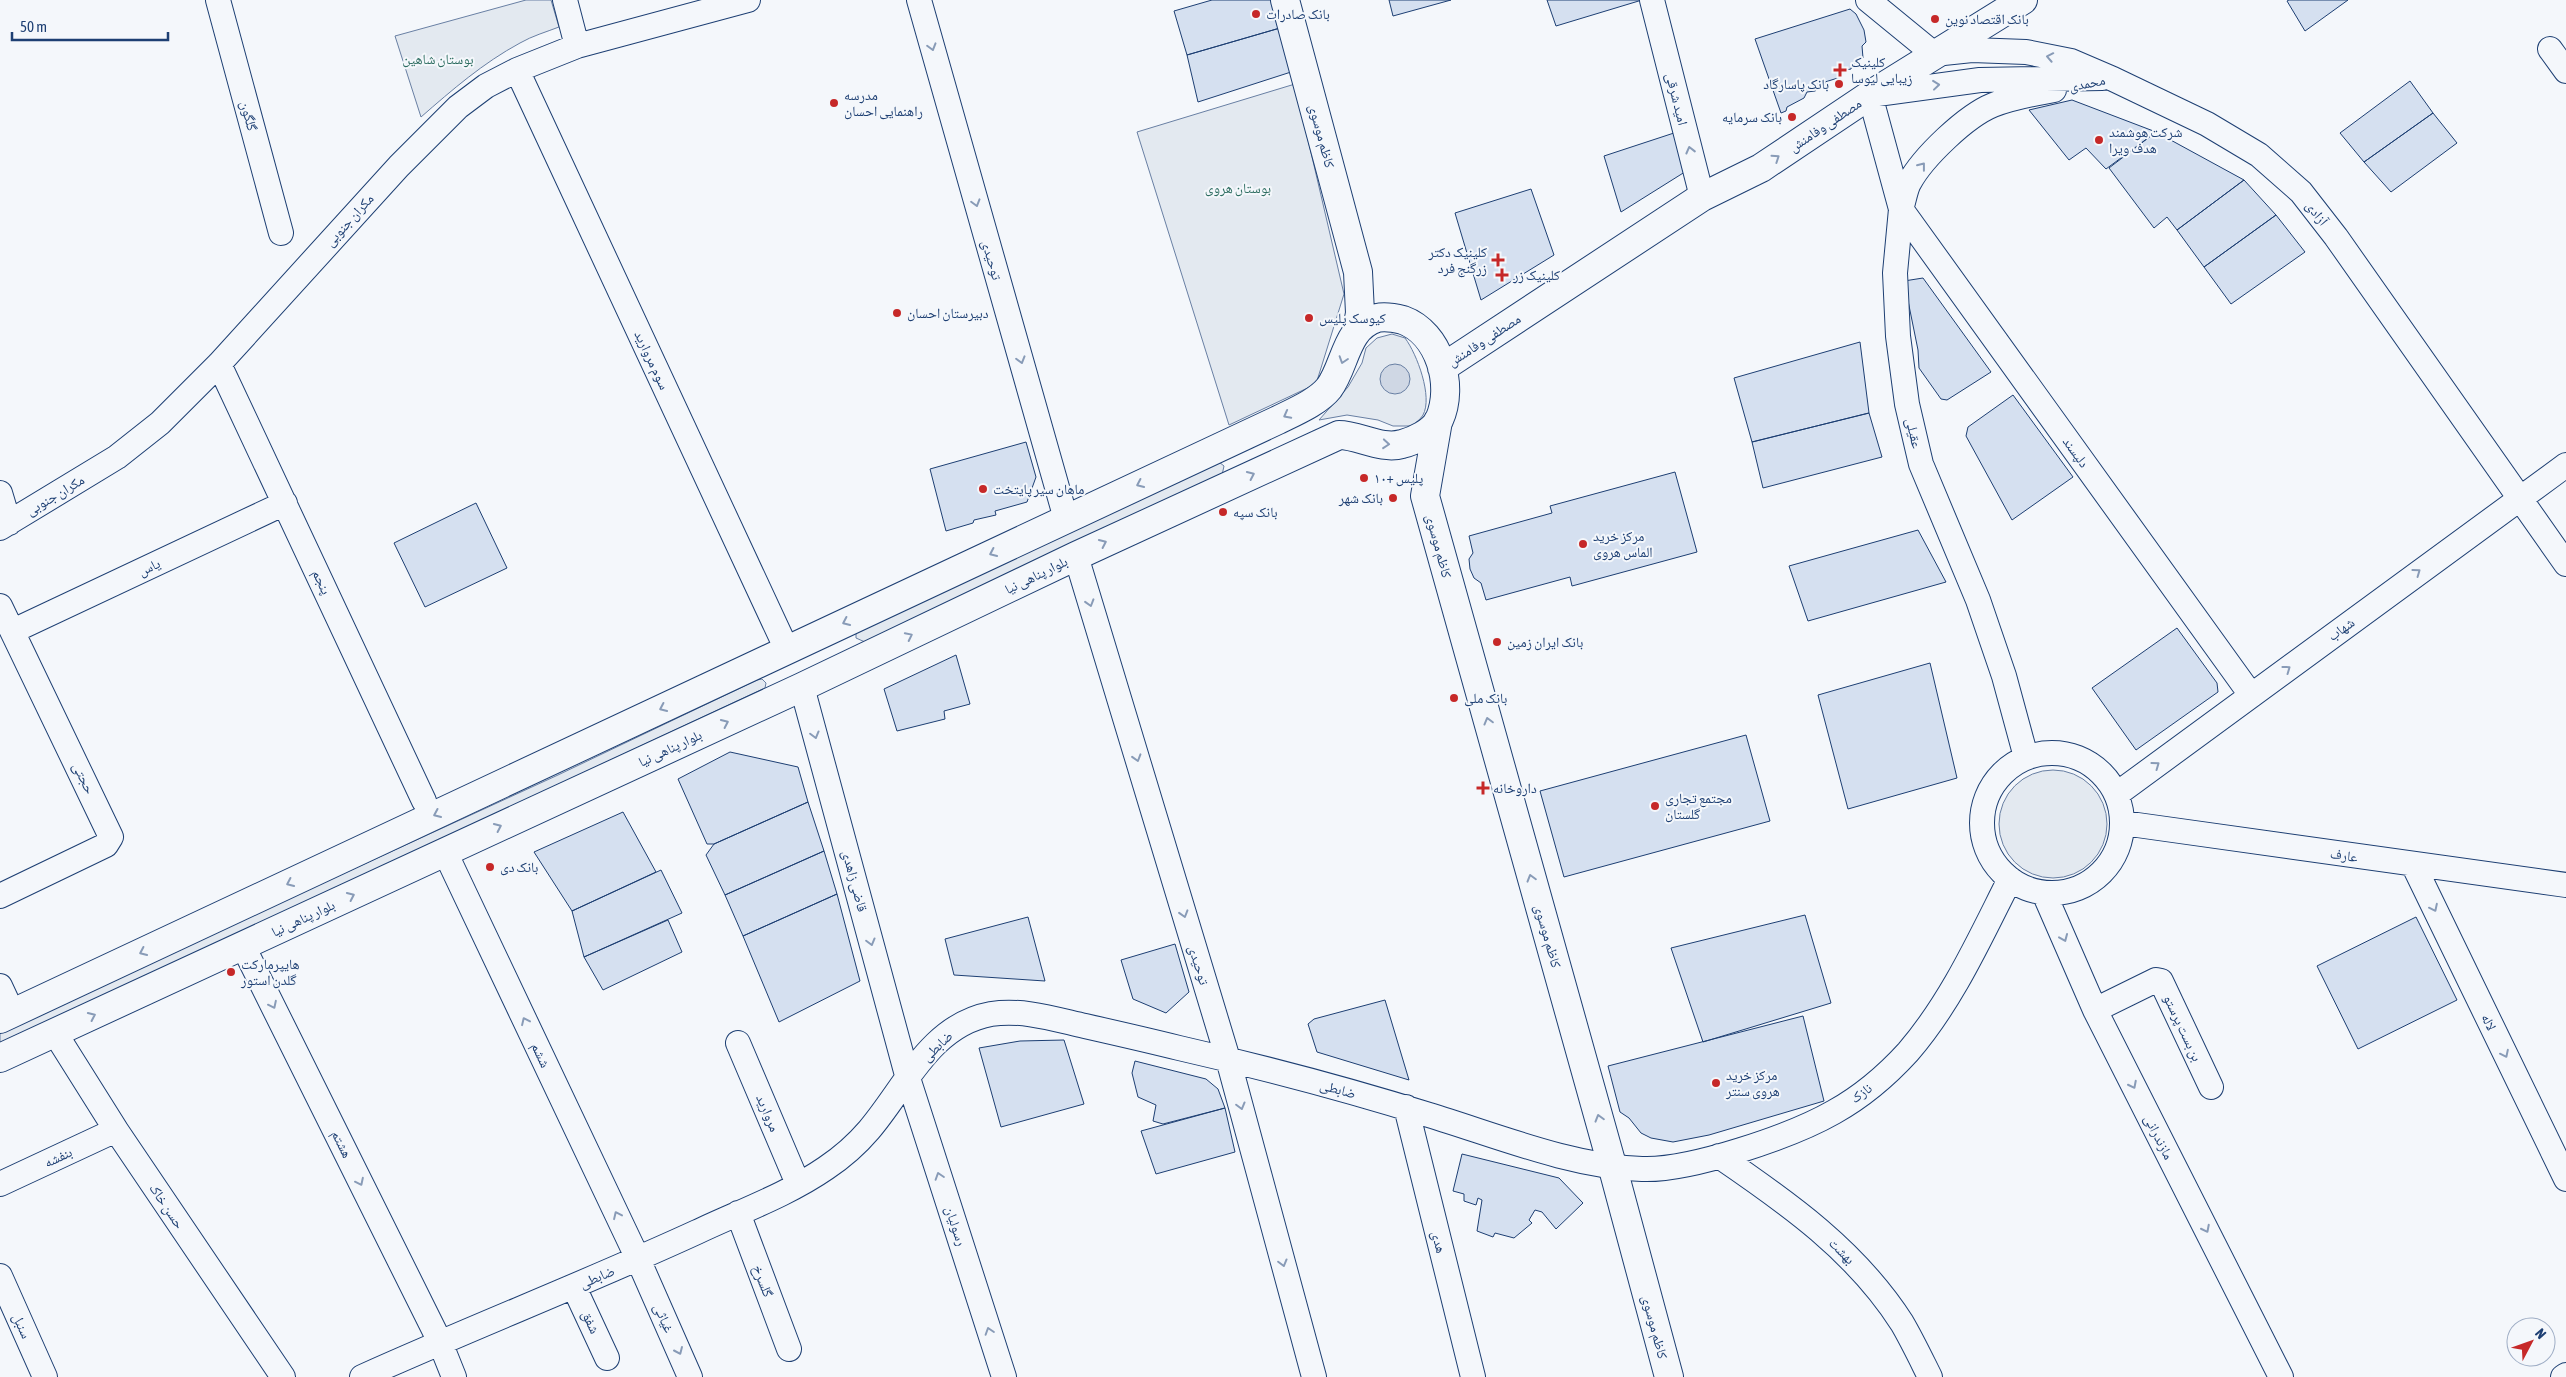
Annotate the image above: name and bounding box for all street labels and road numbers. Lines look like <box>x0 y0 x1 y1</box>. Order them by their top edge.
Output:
street label: امید شرقی <box>1662 71 1691 127</box>
street label: محمدی <box>2067 72 2107 95</box>
street label: مصطفی وفامنش <box>1786 95 1865 156</box>
street label: گلگون <box>236 99 261 133</box>
street label: کاظم موسوی <box>1304 102 1338 170</box>
street label: مکران جنوبی <box>321 191 377 250</box>
street label: آزادی <box>2302 198 2332 229</box>
street label: توحیدی <box>978 238 1005 282</box>
street label: مصطفی وفامنش <box>1445 310 1524 370</box>
street label: سوم مروارید <box>630 328 673 393</box>
street label: عقیلی <box>1902 416 1925 450</box>
street label: دلپسند <box>2059 434 2093 471</box>
street label: مکران جنوبی <box>23 471 87 519</box>
street label: کاظم موسوی <box>1421 512 1455 580</box>
street label: بلوار پناهی نیا <box>1002 553 1071 598</box>
street label: یاس <box>135 555 163 580</box>
street label: پنجم <box>308 567 335 598</box>
street label: شهاب <box>2325 614 2358 644</box>
street label: بلوار پناهی نیا <box>636 726 705 771</box>
street label: حجتی <box>69 760 98 797</box>
street label: عارف <box>2329 845 2359 866</box>
street label: قاضی زاهدی <box>838 848 871 914</box>
street label: بلوار پناهی نیا <box>269 896 338 941</box>
street label: کاظم موسوی <box>1529 902 1565 970</box>
street label: توحیدی <box>1184 943 1213 987</box>
street label: بن بست پرستو <box>2160 992 2205 1064</box>
street label: لاله <box>2478 1011 2500 1033</box>
street label: ضابطی <box>918 1027 956 1065</box>
street label: ششم <box>526 1040 554 1071</box>
street label: ضابطی <box>1318 1077 1358 1102</box>
street label: نازک <box>1847 1080 1876 1107</box>
street label: مروارید <box>752 1092 783 1134</box>
street label: مازندرانی <box>2140 1112 2177 1162</box>
street label: هشتم <box>327 1128 356 1161</box>
street label: بنفشه <box>41 1144 75 1171</box>
street label: حسن خاک <box>145 1180 188 1232</box>
street label: رسولیان <box>941 1204 970 1248</box>
street label: هدی <box>1428 1229 1449 1255</box>
street label: بهشت <box>1825 1235 1858 1268</box>
street label: ضابطی <box>577 1262 617 1292</box>
street label: گلسرخ <box>748 1263 776 1300</box>
street label: کاظم موسوی <box>1637 1293 1671 1361</box>
street label: غیاثی <box>650 1301 677 1335</box>
street label: شفق <box>577 1308 603 1337</box>
street label: سنبل <box>9 1311 35 1341</box>

